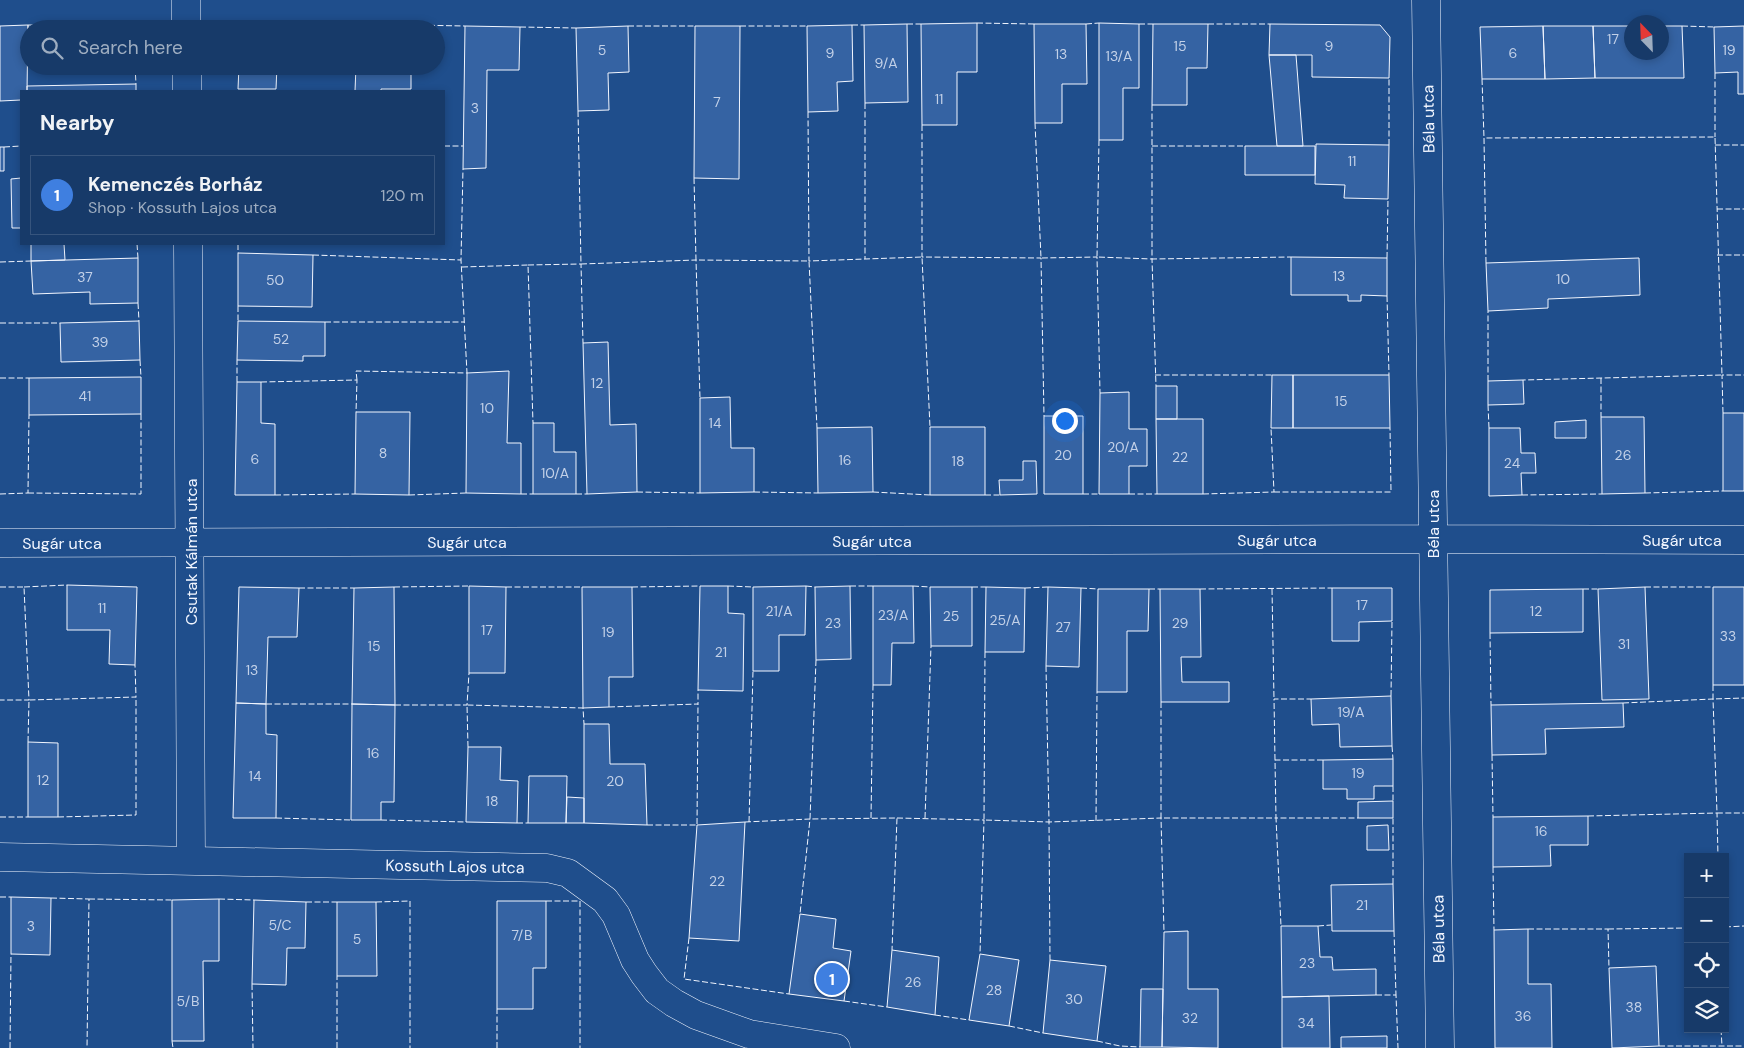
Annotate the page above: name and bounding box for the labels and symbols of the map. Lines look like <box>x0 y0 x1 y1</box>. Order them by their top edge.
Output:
north arrow <box>1624 15 1669 60</box>
house number: 17 <box>1607 30 1619 48</box>
house number: 15 <box>1174 37 1186 55</box>
house number: 9 <box>1325 37 1334 55</box>
house number: 5 <box>598 41 606 59</box>
house number: 19 <box>1722 41 1736 59</box>
house number: 9 <box>826 44 835 62</box>
house number: 6 <box>1509 44 1517 62</box>
house number: 13 <box>1055 45 1067 63</box>
house number: 13/A <box>1106 47 1132 65</box>
house number: 9/A <box>875 54 897 72</box>
street label: Béla utca <box>1417 85 1440 153</box>
house number: 11 <box>935 90 943 108</box>
house number: 7 <box>713 93 721 111</box>
house number: 3 <box>471 99 479 117</box>
house number: 11 <box>1348 152 1356 170</box>
house number: 13 <box>1333 267 1345 285</box>
house number: 37 <box>77 268 93 286</box>
house number: 10 <box>1556 270 1570 288</box>
house number: 50 <box>266 271 284 289</box>
house number: 52 <box>273 330 289 348</box>
house number: 39 <box>92 333 109 351</box>
house number: 12 <box>591 374 603 392</box>
house number: 41 <box>79 387 91 405</box>
house number: 15 <box>1335 392 1347 410</box>
house number: 10 <box>480 399 494 417</box>
your location <box>1052 408 1078 434</box>
house number: 14 <box>709 414 722 432</box>
house number: 20/A <box>1107 438 1139 456</box>
house number: 8 <box>379 444 387 462</box>
house number: 20 <box>1054 446 1072 464</box>
house number: 26 <box>1615 446 1631 464</box>
house number: 22 <box>1172 448 1188 466</box>
house number: 6 <box>251 450 259 468</box>
house number: 16 <box>838 451 852 469</box>
house number: 18 <box>952 452 964 470</box>
house number: 24 <box>1504 454 1521 472</box>
house number: 10/A <box>541 464 569 482</box>
street label: Csutak Kálmán utca <box>181 479 202 625</box>
street label: Béla utca <box>1423 490 1444 558</box>
street label: Sugár utca <box>1237 530 1317 551</box>
street label: Sugár utca <box>1642 530 1722 551</box>
street label: Sugár utca <box>832 531 912 552</box>
street label: Sugár utca <box>427 532 507 553</box>
street label: Sugár utca <box>22 533 102 554</box>
house number: 17 <box>1356 596 1368 614</box>
house number: 11 <box>98 599 106 617</box>
house number: 21/A <box>765 602 793 620</box>
house number: 12 <box>1530 602 1542 620</box>
house number: 23/A <box>878 606 908 624</box>
house number: 25 <box>943 607 959 625</box>
house number: 25/A <box>990 611 1020 629</box>
house number: 23 <box>825 614 841 632</box>
house number: 29 <box>1172 614 1189 632</box>
house number: 27 <box>1055 618 1071 636</box>
house number: 17 <box>481 621 493 639</box>
house number: 19 <box>601 623 615 641</box>
house number: 33 <box>1720 627 1736 645</box>
house number: 31 <box>1618 635 1630 653</box>
house number: 15 <box>368 637 380 655</box>
house number: 21 <box>715 643 727 661</box>
house number: 13 <box>246 661 258 679</box>
house number: 19/A <box>1337 703 1365 721</box>
house number: 16 <box>366 744 380 762</box>
house number: 19 <box>1351 764 1365 782</box>
house number: 14 <box>249 767 262 785</box>
house number: 12 <box>37 771 49 789</box>
house number: 20 <box>606 772 624 790</box>
house number: 18 <box>486 792 498 810</box>
house number: 16 <box>1534 822 1548 840</box>
street label: Kossuth Lajos utca <box>385 855 525 878</box>
house number: 22 <box>709 872 725 890</box>
street label: Béla utca <box>1427 895 1450 963</box>
house number: 21 <box>1356 896 1368 914</box>
house number: 5/C <box>268 916 292 934</box>
house number: 3 <box>27 917 35 935</box>
house number: 7/B <box>512 926 533 944</box>
house number: 5 <box>353 930 361 948</box>
house number: 23 <box>1299 954 1315 972</box>
pin: 1 <box>816 960 848 998</box>
house number: 26 <box>905 973 921 991</box>
house number: 28 <box>986 981 1002 999</box>
house number: 30 <box>1065 990 1083 1008</box>
house number: 5/B <box>177 992 199 1010</box>
house number: 38 <box>1626 998 1642 1016</box>
house number: 36 <box>1514 1007 1532 1025</box>
house number: 32 <box>1182 1009 1198 1027</box>
house number: 34 <box>1298 1014 1315 1032</box>

